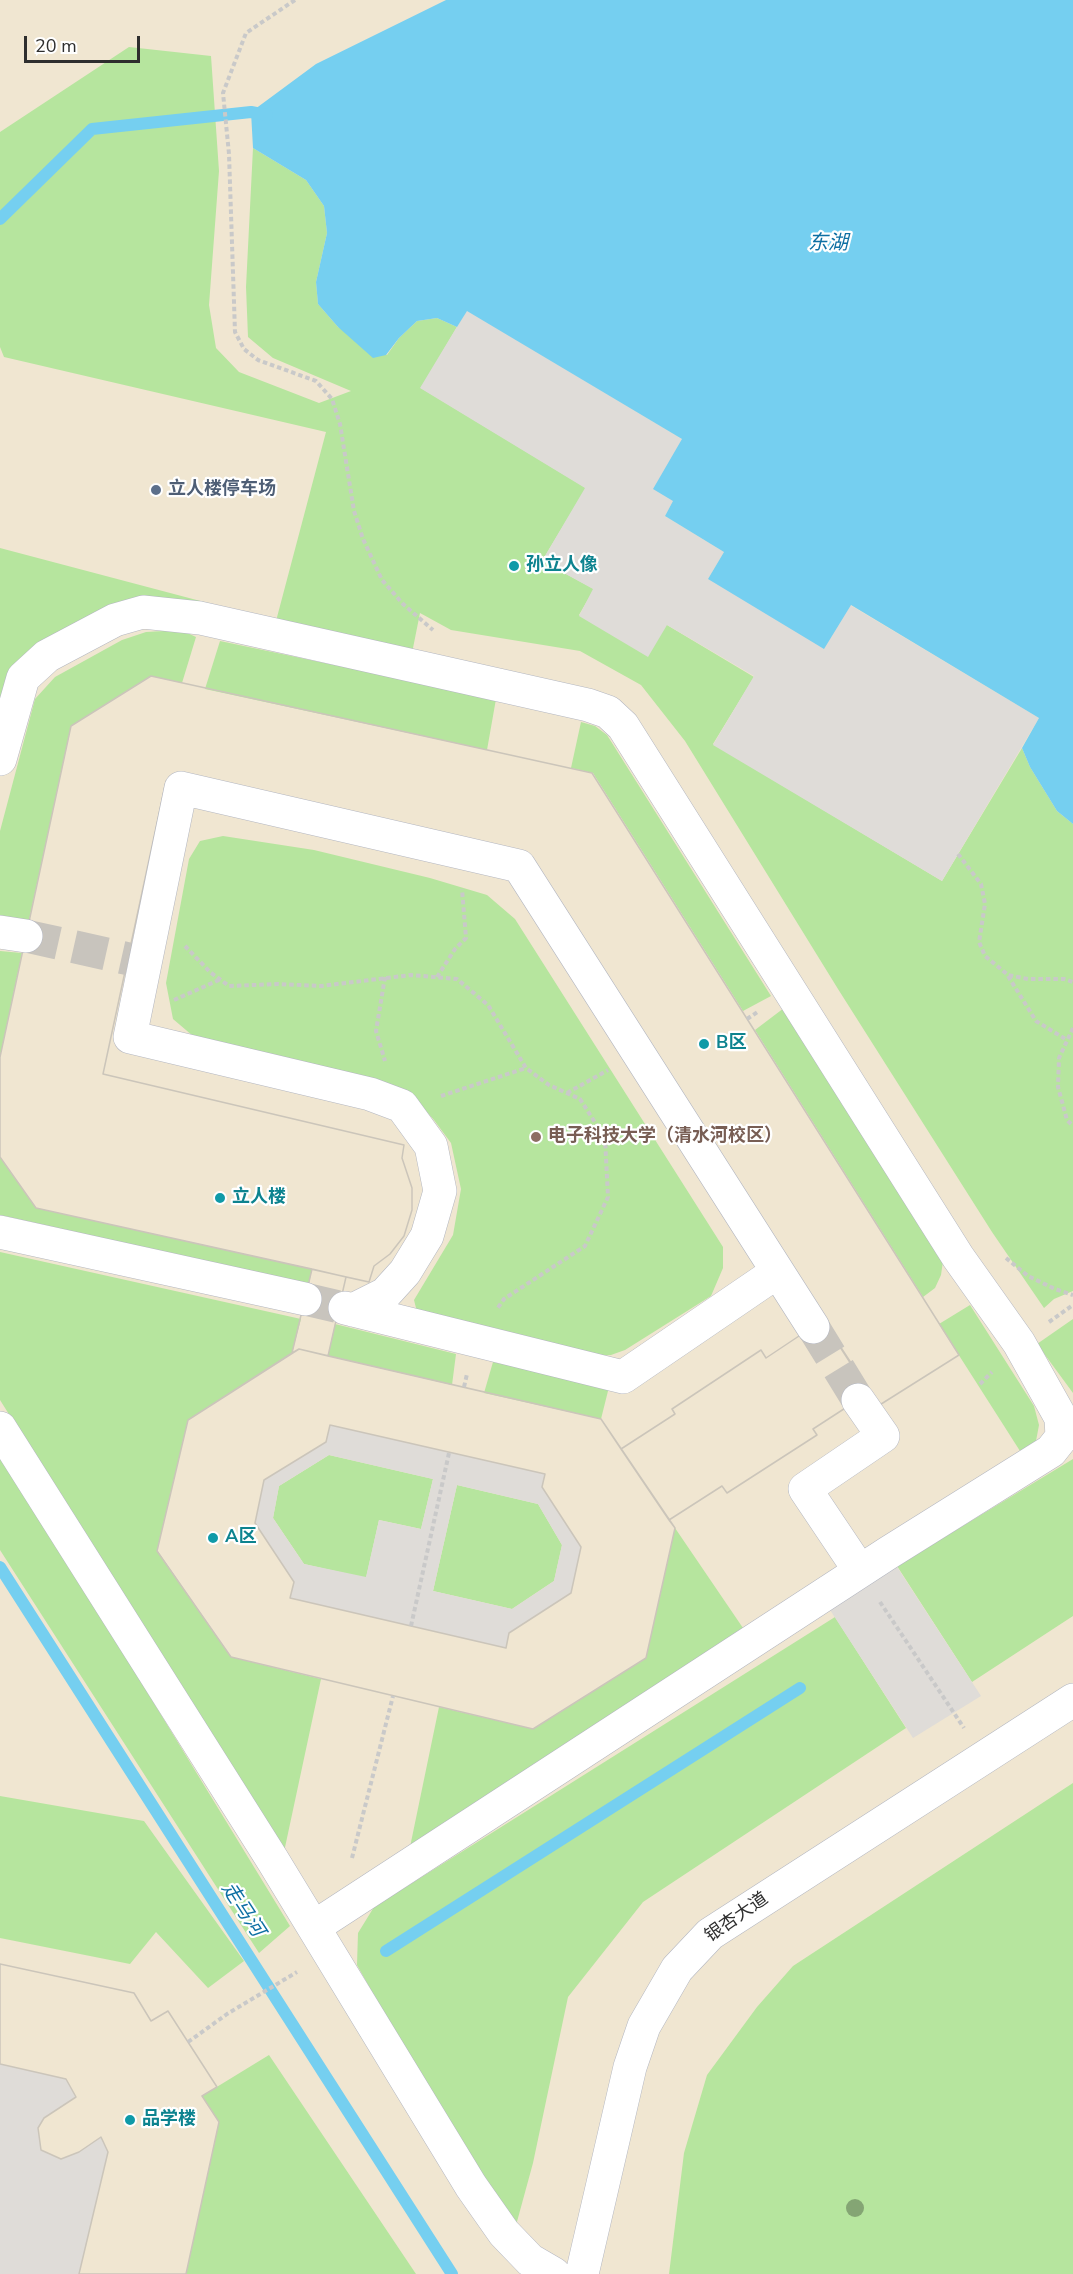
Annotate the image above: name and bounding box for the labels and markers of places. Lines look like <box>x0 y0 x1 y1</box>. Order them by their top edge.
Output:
place label: 立人楼停车场 <box>168 479 276 501</box>
marker: 立人楼停车场 <box>149 483 163 497</box>
place label: 孙立人像 <box>526 555 598 577</box>
marker: 孙立人像 <box>507 559 521 573</box>
place label: B区 <box>716 1033 746 1055</box>
marker: B区 <box>697 1037 711 1051</box>
place label: 电子科技大学（清水河校区） <box>548 1126 782 1148</box>
marker: 电子科技大学（清水河校区） <box>529 1130 543 1144</box>
place label: 立人楼 <box>232 1187 286 1209</box>
marker: 立人楼 <box>213 1191 227 1205</box>
place label: A区 <box>225 1527 256 1549</box>
marker: A区 <box>206 1531 220 1545</box>
place label: 品学楼 <box>142 2109 196 2131</box>
marker: 品学楼 <box>123 2113 137 2127</box>

